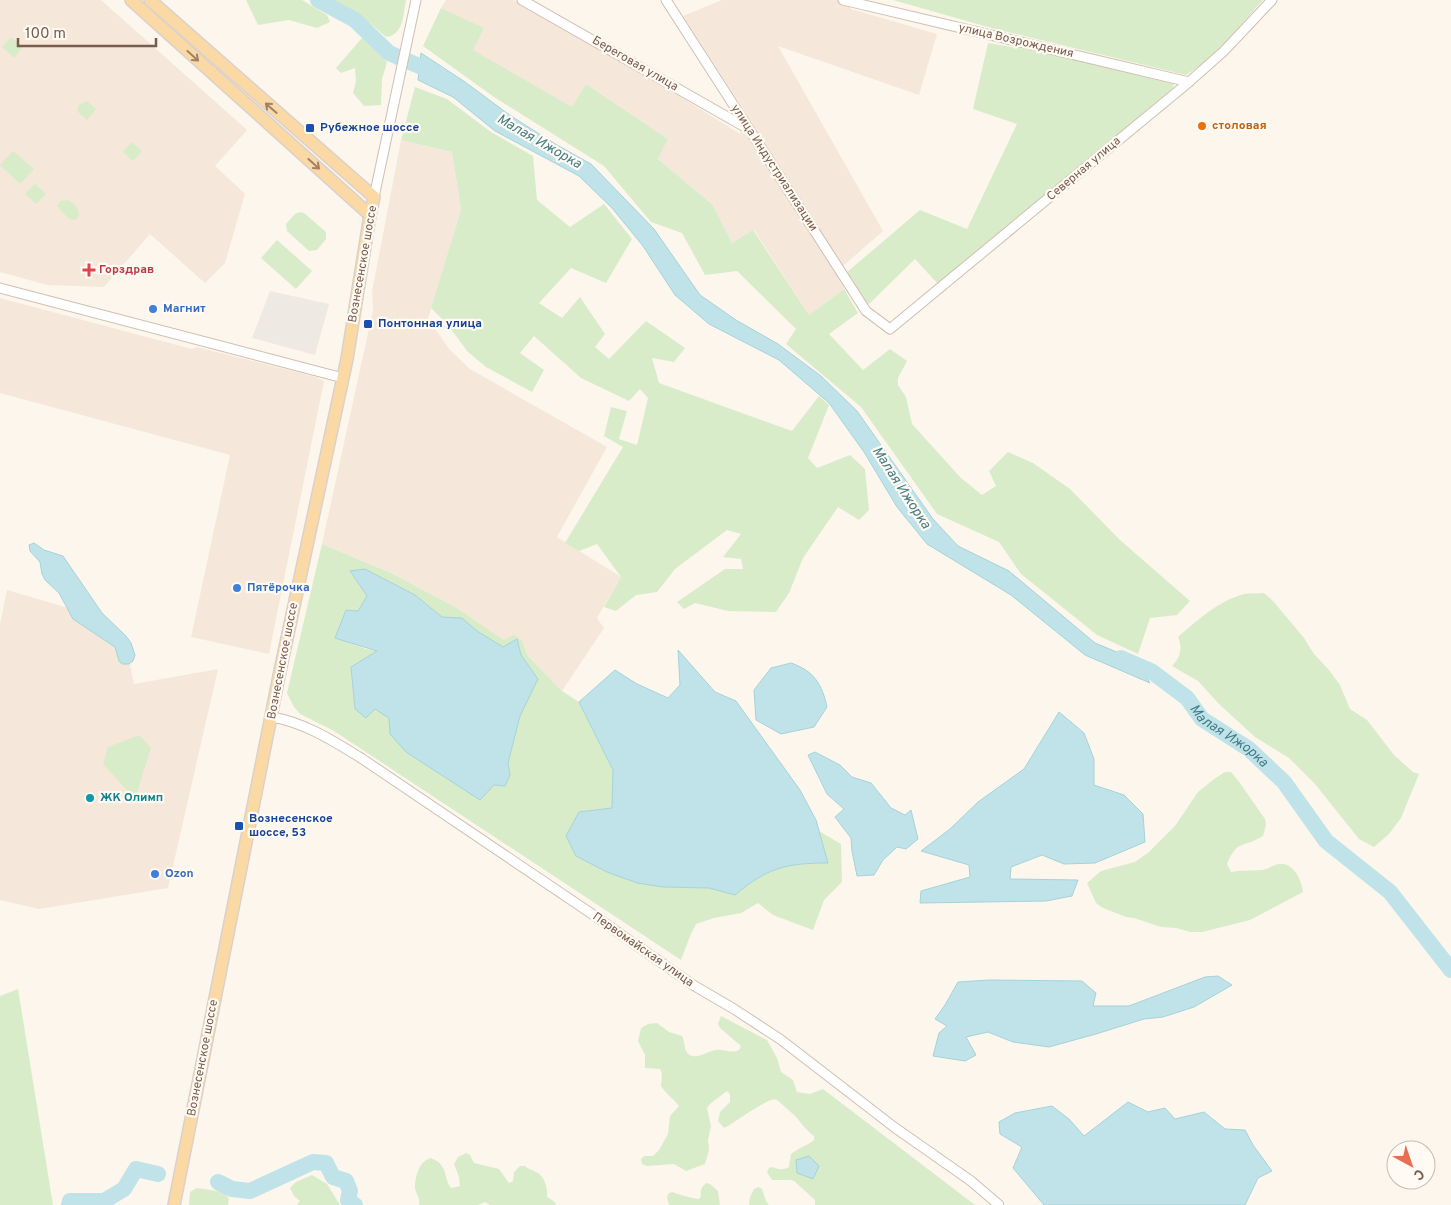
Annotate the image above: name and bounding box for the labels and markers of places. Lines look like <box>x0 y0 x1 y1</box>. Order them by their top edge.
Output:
place label: столовая <box>1212 118 1267 134</box>
place label: Рубежное шоссе <box>320 120 420 136</box>
marker: столовая <box>1196 120 1208 132</box>
marker: Рубежное шоссе <box>304 122 316 134</box>
place label: Горздрав <box>99 262 154 278</box>
marker: Горздрав <box>83 264 95 276</box>
place label: Магнит <box>163 301 206 317</box>
marker: Магнит <box>147 303 159 315</box>
place label: Понтонная улица <box>378 316 482 332</box>
marker: Понтонная улица <box>362 318 374 330</box>
place label: Пятёрочка <box>247 580 310 596</box>
marker: Пятёрочка <box>231 582 243 594</box>
place label: ЖК Олимп <box>100 790 163 806</box>
marker: ЖК Олимп <box>84 792 96 804</box>
place label: Вознесенское шоссе, 53 <box>249 811 333 841</box>
marker: Вознесенское шоссе, 53 <box>233 820 245 832</box>
place label: Ozon <box>165 866 194 882</box>
marker: Ozon <box>149 868 161 880</box>

